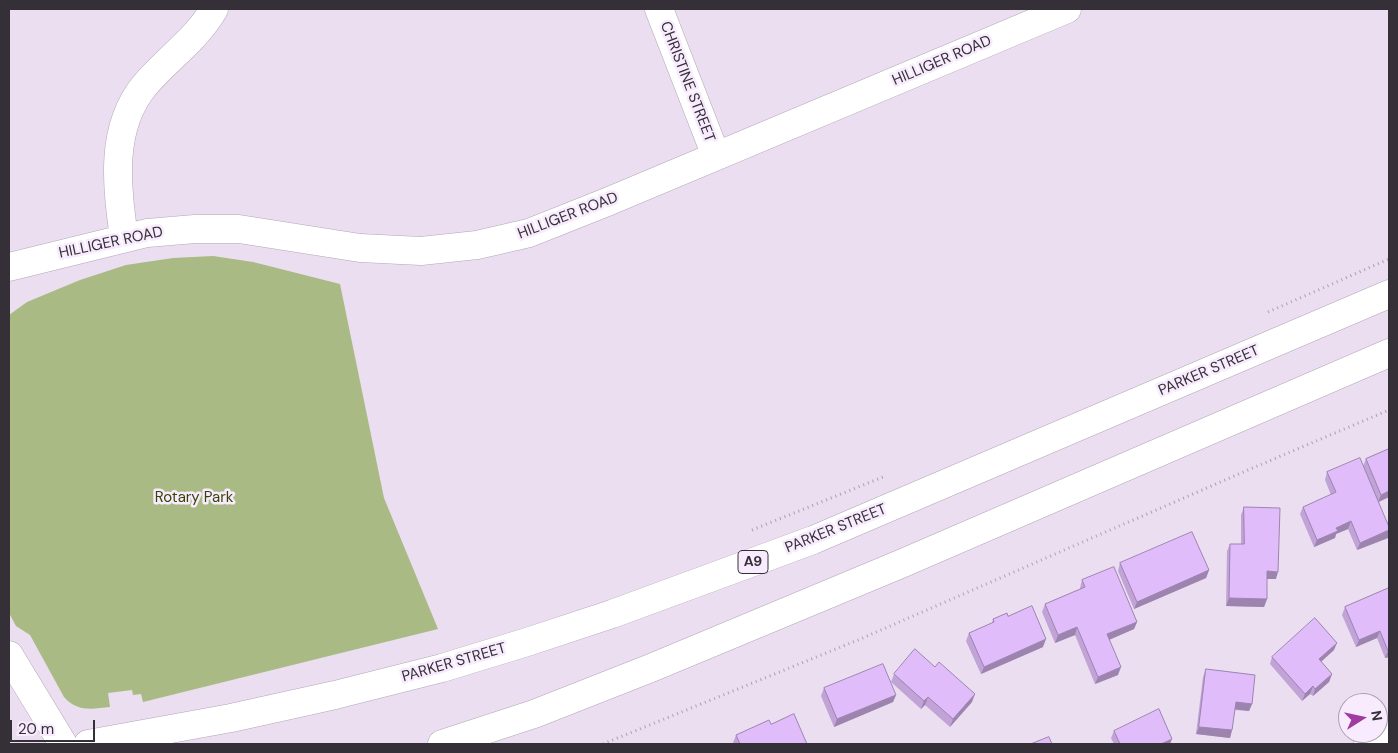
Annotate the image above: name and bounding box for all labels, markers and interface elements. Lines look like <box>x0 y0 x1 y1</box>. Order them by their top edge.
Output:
street label: CHRISTINE STREET <box>656 19 718 145</box>
street label: HILLIGER ROAD <box>890 32 994 90</box>
street label: HILLIGER ROAD <box>515 189 621 243</box>
street label: HILLIGER ROAD <box>57 223 165 263</box>
street label: PARKER STREET <box>1156 342 1262 400</box>
park label: Rotary Park <box>155 489 233 507</box>
street label: PARKER STREET <box>783 501 889 557</box>
road number: A9 <box>738 550 768 574</box>
street label: PARKER STREET <box>400 640 508 686</box>
north arrow <box>1338 693 1388 743</box>
text: N <box>1367 709 1387 722</box>
scale bar <box>12 710 98 742</box>
text: 20 m <box>18 719 54 739</box>

